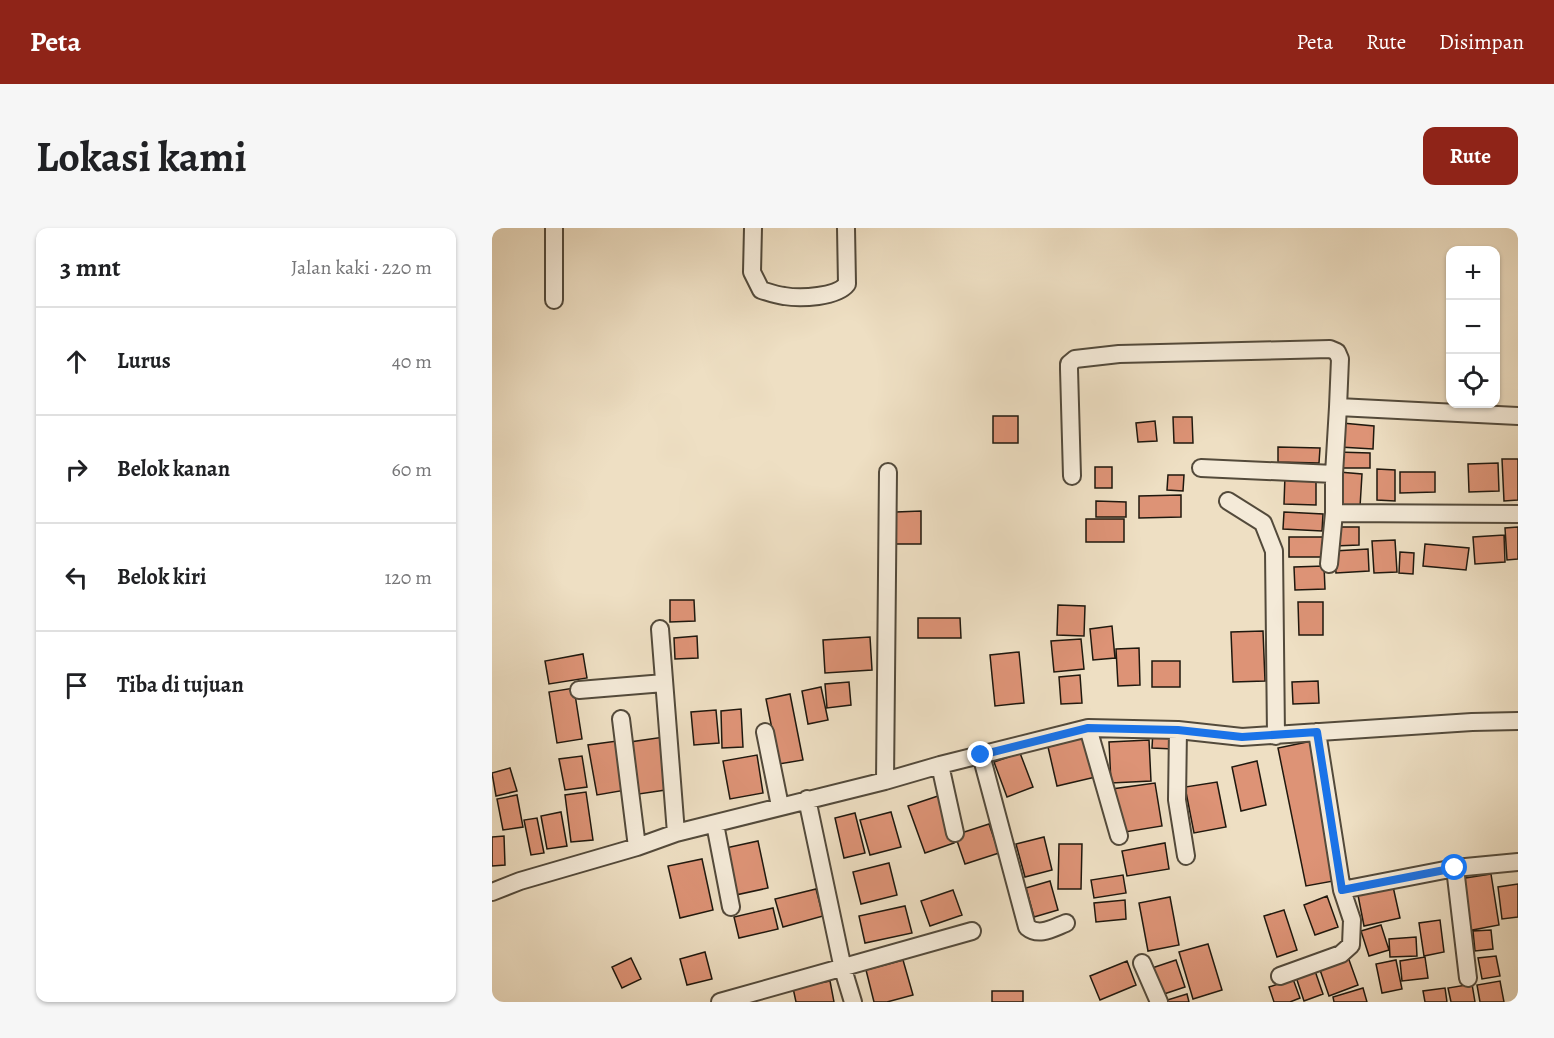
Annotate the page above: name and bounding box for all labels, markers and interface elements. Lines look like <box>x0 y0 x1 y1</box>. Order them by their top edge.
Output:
text: Peta <box>30 23 81 61</box>
text: Peta <box>1296 28 1333 56</box>
text: Rute <box>1366 28 1406 56</box>
text: Disimpan <box>1439 28 1524 56</box>
button: Rute <box>1423 127 1518 185</box>
text: Lokasi kami <box>36 128 247 185</box>
map controls <box>1446 246 1500 408</box>
button: + <box>1446 246 1500 300</box>
text: 3 mnt <box>60 250 121 285</box>
text: Jalan kaki · 220 m <box>291 254 432 281</box>
button: − <box>1446 300 1500 354</box>
icon: ahead <box>60 345 93 378</box>
text: Lurus <box>117 346 171 376</box>
text: 40 m <box>392 348 432 375</box>
button: locate <box>1446 354 1500 408</box>
icon: right <box>60 453 93 486</box>
text: Belok kanan <box>117 454 230 484</box>
text: 60 m <box>392 456 432 483</box>
icon: left <box>60 561 93 594</box>
text: Belok kiri <box>117 562 206 592</box>
text: 120 m <box>384 564 432 591</box>
icon: arrive <box>60 669 93 702</box>
text: Tiba di tujuan <box>117 670 244 700</box>
route end <box>967 741 993 767</box>
route start <box>1441 854 1467 880</box>

